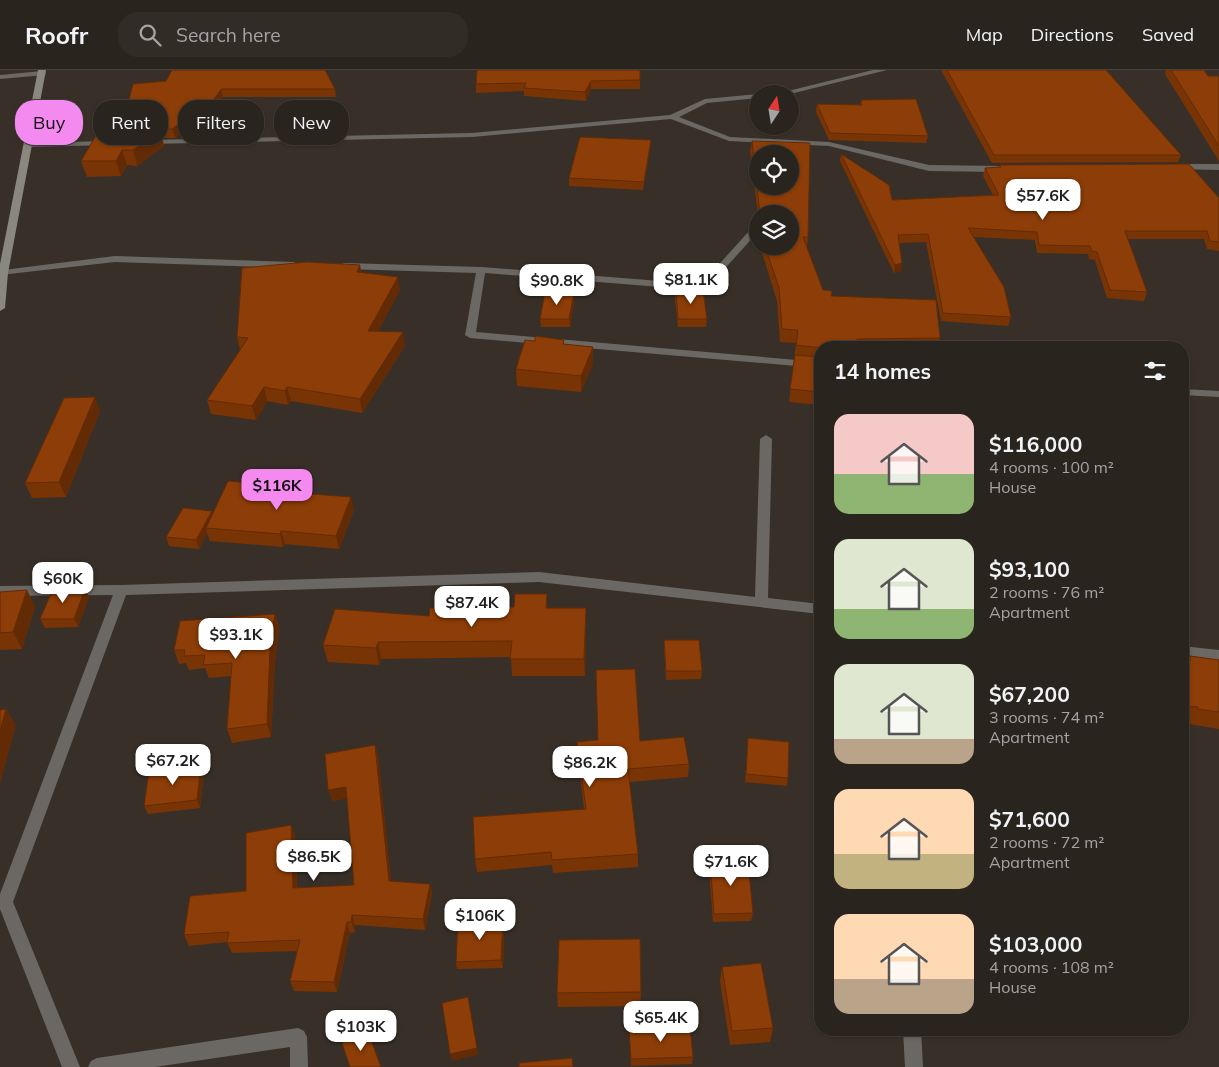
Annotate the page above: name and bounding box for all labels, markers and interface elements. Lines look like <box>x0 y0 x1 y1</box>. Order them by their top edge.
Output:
search box <box>118 12 468 57</box>
text: Roofr <box>25 20 88 50</box>
icon: search <box>136 21 164 49</box>
text: Search here <box>176 23 281 47</box>
text: Map <box>966 23 1003 46</box>
text: Directions <box>1031 23 1114 46</box>
text: Saved <box>1142 23 1194 46</box>
north arrow <box>749 85 799 135</box>
map controls <box>749 85 799 255</box>
chip: Buy <box>15 100 83 145</box>
chip: Rent <box>93 100 168 145</box>
chip: Filters <box>178 100 264 145</box>
chip: New <box>274 100 349 145</box>
button: locate <box>749 145 799 195</box>
pin: $57.6K <box>1002 178 1084 221</box>
text: $57.6K <box>1016 185 1070 205</box>
button: layers <box>749 205 799 255</box>
pin: $81.1K <box>650 262 732 305</box>
pin: $90.8K <box>516 264 598 306</box>
text: $81.1K <box>664 269 718 289</box>
text: $90.8K <box>530 270 584 290</box>
icon: filters <box>1141 357 1169 385</box>
text: 14 homes <box>834 358 931 384</box>
text: $116,000 <box>989 431 1082 457</box>
icon: home <box>874 434 934 494</box>
text: 4 rooms · 100 m² <box>989 457 1114 477</box>
pin: $116K <box>242 468 312 511</box>
text: $116K <box>252 475 302 495</box>
text: House <box>989 477 1036 497</box>
text: $93,100 <box>989 556 1070 582</box>
icon: home <box>874 559 934 619</box>
pin: $60K <box>33 562 93 604</box>
text: $60K <box>43 568 83 588</box>
text: 2 rooms · 76 m² <box>989 582 1104 602</box>
pin: $87.4K <box>431 586 513 628</box>
text: $87.4K <box>445 592 499 612</box>
text: Apartment <box>989 602 1070 622</box>
pin: $93.1K <box>195 618 277 660</box>
text: $93.1K <box>209 624 263 644</box>
text: $67,200 <box>989 681 1070 707</box>
icon: home <box>874 684 934 744</box>
text: 3 rooms · 74 m² <box>989 707 1104 727</box>
text: Apartment <box>989 727 1070 747</box>
pin: $67.2K <box>132 744 214 786</box>
pin: $86.2K <box>549 746 631 788</box>
text: $67.2K <box>146 750 200 770</box>
text: $86.2K <box>563 752 617 772</box>
text: $71,600 <box>989 806 1070 832</box>
icon: home <box>874 809 934 869</box>
text: 2 rooms · 72 m² <box>989 832 1104 852</box>
pin: $86.5K <box>273 840 355 882</box>
pin: $71.6K <box>690 844 772 887</box>
text: $86.5K <box>287 846 341 866</box>
text: $71.6K <box>704 851 758 871</box>
text: Apartment <box>989 852 1070 872</box>
pin: $106K <box>445 898 515 941</box>
text: $106K <box>455 905 505 925</box>
text: $103,000 <box>989 931 1082 957</box>
icon: home <box>874 934 934 994</box>
text: 4 rooms · 108 m² <box>989 957 1114 977</box>
text: House <box>989 977 1036 997</box>
pin: $65.4K <box>620 1000 702 1043</box>
text: $65.4K <box>634 1007 688 1027</box>
pin: $103K <box>326 1010 396 1052</box>
text: $103K <box>336 1016 386 1036</box>

